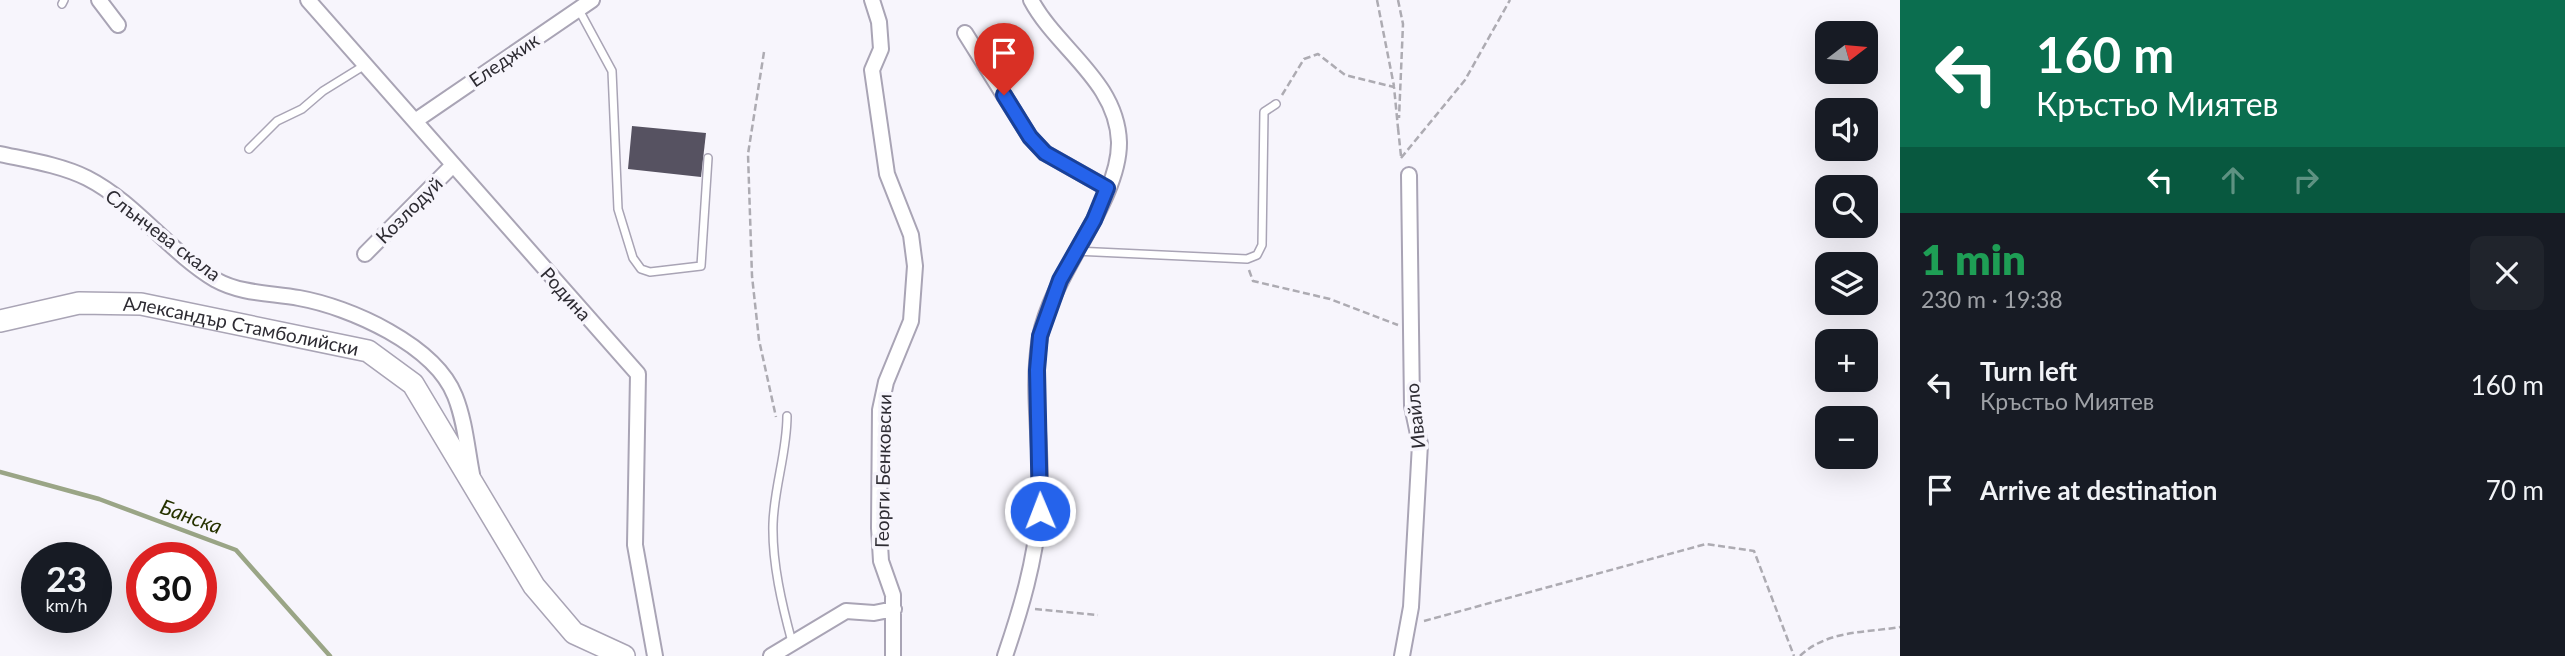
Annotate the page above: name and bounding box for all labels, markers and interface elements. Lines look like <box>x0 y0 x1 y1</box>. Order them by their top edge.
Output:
north arrow <box>1815 21 1878 84</box>
map controls <box>1815 21 1878 469</box>
pin <box>974 23 1034 95</box>
text: 160 m <box>2036 25 2174 83</box>
street label: Еледжик <box>464 28 543 91</box>
icon: left <box>1921 28 2012 119</box>
icon: arrive <box>985 34 1023 72</box>
text: Кръстьо Миятев <box>2036 84 2279 123</box>
button: sound <box>1815 98 1878 161</box>
icon: left <box>2141 161 2179 199</box>
icon: ahead <box>2214 161 2252 199</box>
icon: right <box>2287 161 2325 199</box>
street label: Козлодуй <box>371 172 447 248</box>
button: search <box>1815 175 1878 238</box>
street label: Слънчева скала <box>101 184 225 285</box>
text: 1 min <box>1921 234 2026 284</box>
button: close <box>2470 236 2544 310</box>
button: layers <box>1815 252 1878 315</box>
street label: Родина <box>536 262 596 325</box>
text: 230 m · 19:38 <box>1921 285 2063 313</box>
street label: Александър Стамболийски <box>123 291 361 360</box>
button: + <box>1815 329 1878 392</box>
text: Turn left <box>1980 355 2077 387</box>
icon: left <box>1921 366 1959 404</box>
text: 160 m <box>2471 369 2544 401</box>
street label: Ивайло <box>1400 382 1429 450</box>
text: Кръстьо Миятев <box>1980 387 2154 415</box>
street label: Георги Бенковски <box>870 394 895 548</box>
button: − <box>1815 406 1878 469</box>
icon: arrive <box>1921 471 1959 509</box>
position arrow <box>1003 474 1077 548</box>
text: Arrive at destination <box>1980 474 2217 506</box>
text: 70 m <box>2486 474 2544 506</box>
water label: Банска <box>157 493 226 538</box>
speed limit sign: 30 <box>126 542 217 633</box>
text: 23 <box>46 557 87 599</box>
text: km/h <box>45 594 88 616</box>

